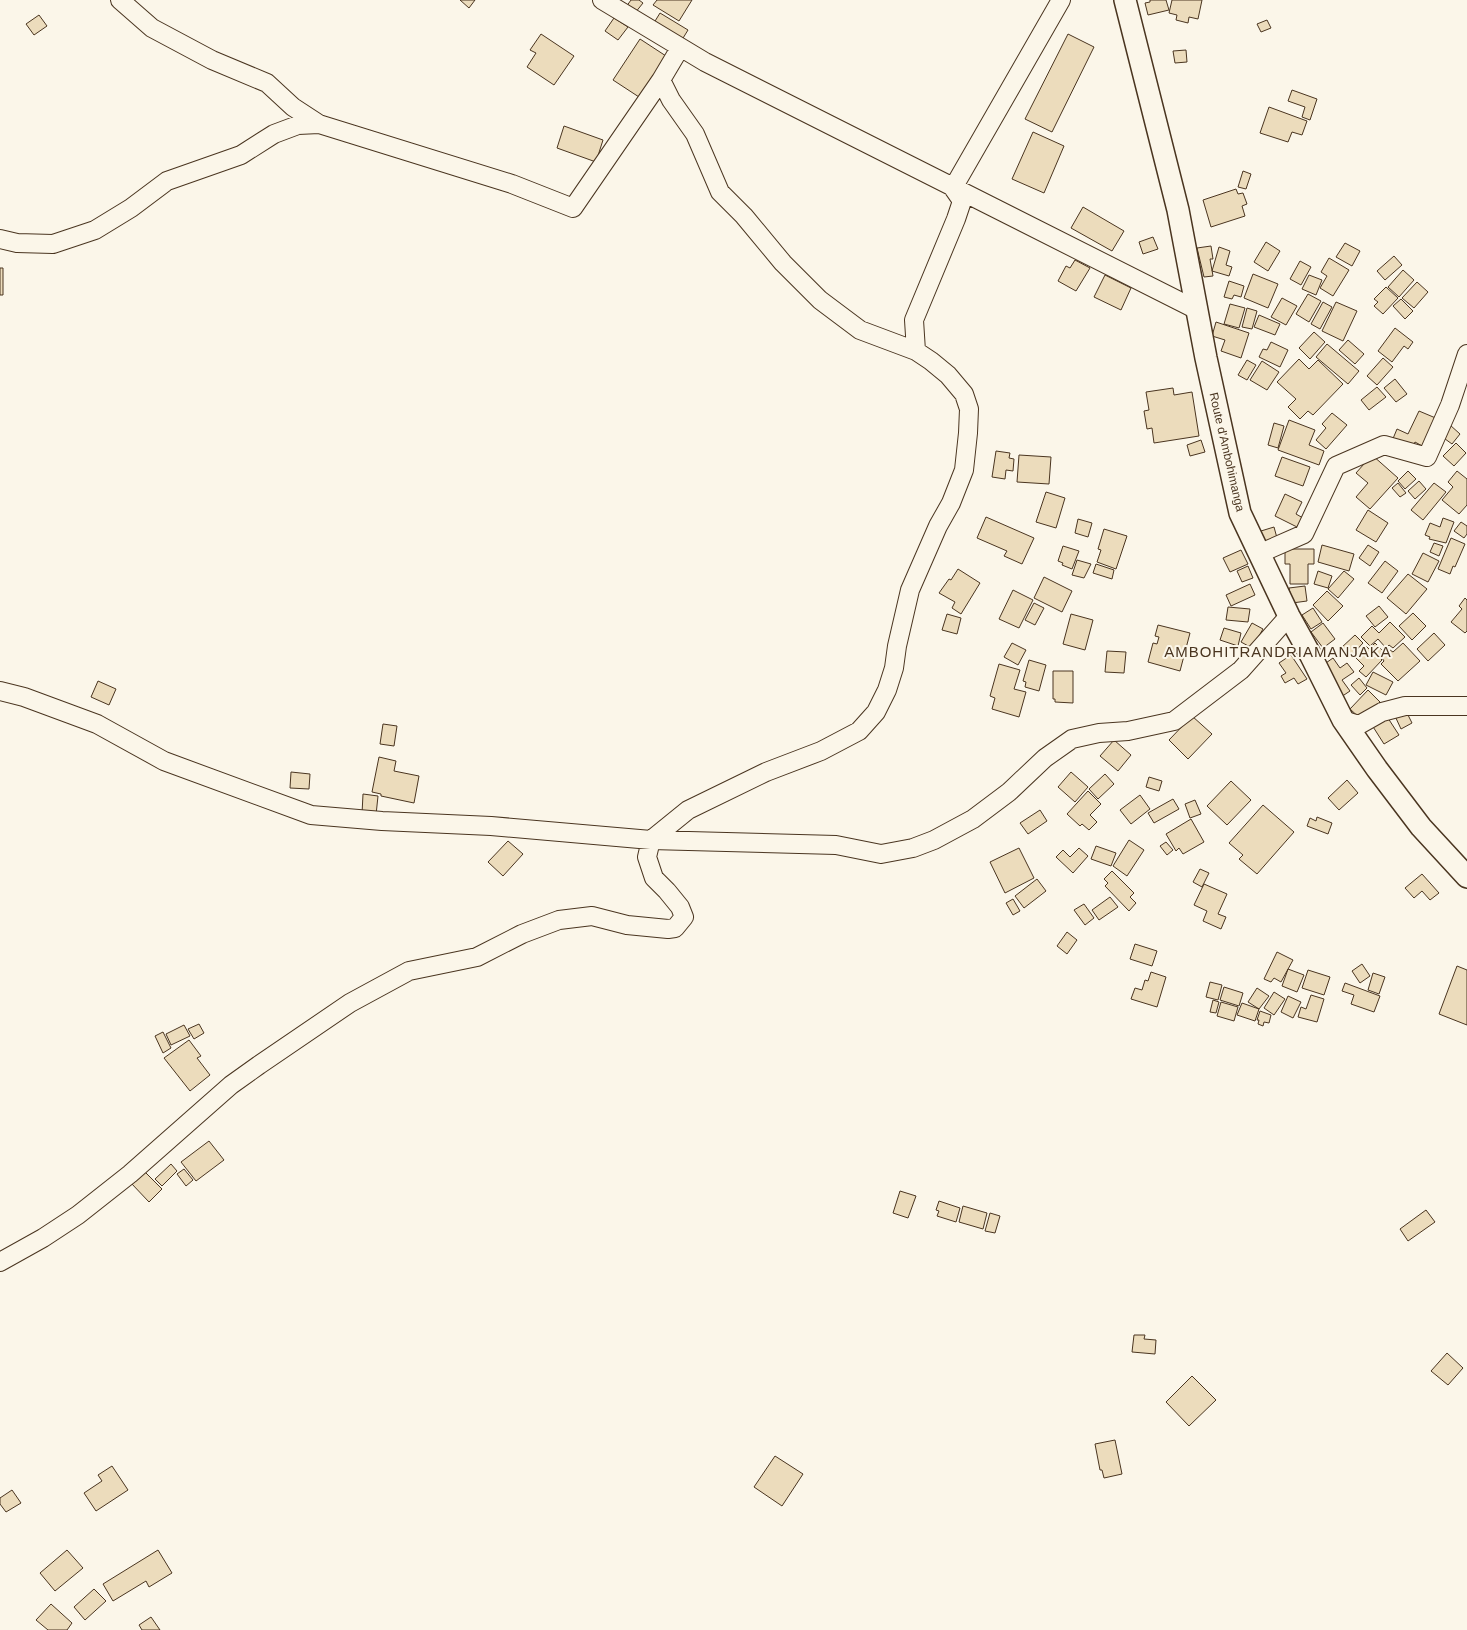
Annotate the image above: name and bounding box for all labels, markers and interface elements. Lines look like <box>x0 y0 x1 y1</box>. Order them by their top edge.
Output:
street label: Route d'Ambohimanga <box>1206 391 1248 513</box>
district label: AMBOHITRANDRIAMANJAKA <box>1164 643 1392 660</box>

